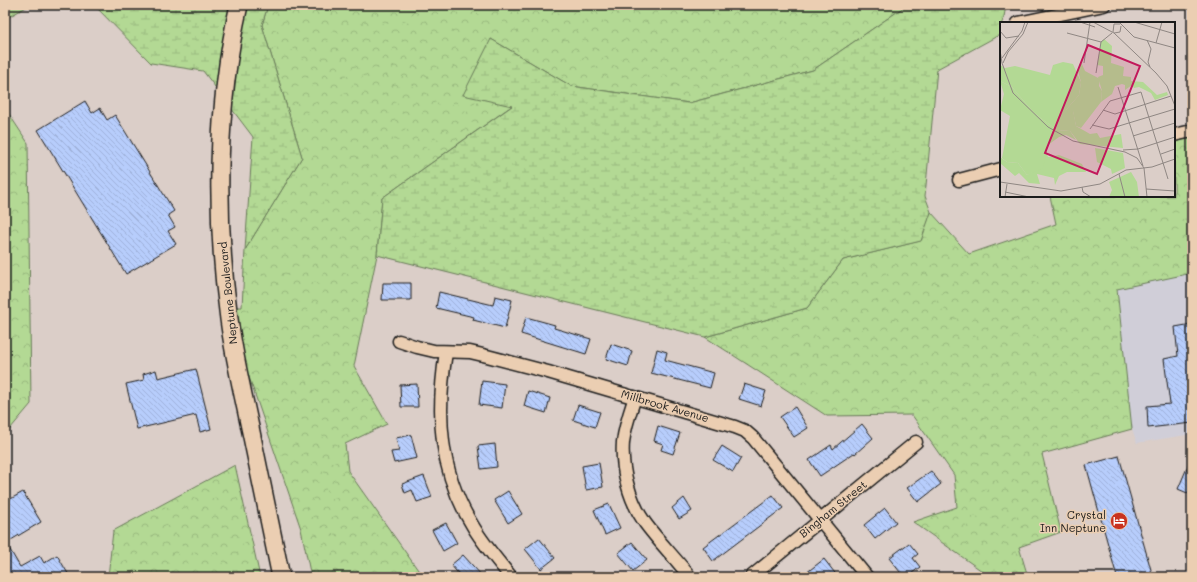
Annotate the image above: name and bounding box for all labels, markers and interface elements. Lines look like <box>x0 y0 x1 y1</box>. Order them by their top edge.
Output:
inset map <box>1000 22 1175 197</box>
street label: Neptune Boulevard <box>215 241 240 345</box>
street label: Millbrook Avenue <box>619 386 711 425</box>
street label: Bingham Street <box>796 477 870 541</box>
place label: Crystal Inn Neptune <box>1040 507 1106 535</box>
hotel icon: Crystal Inn Neptune <box>1109 511 1129 531</box>

